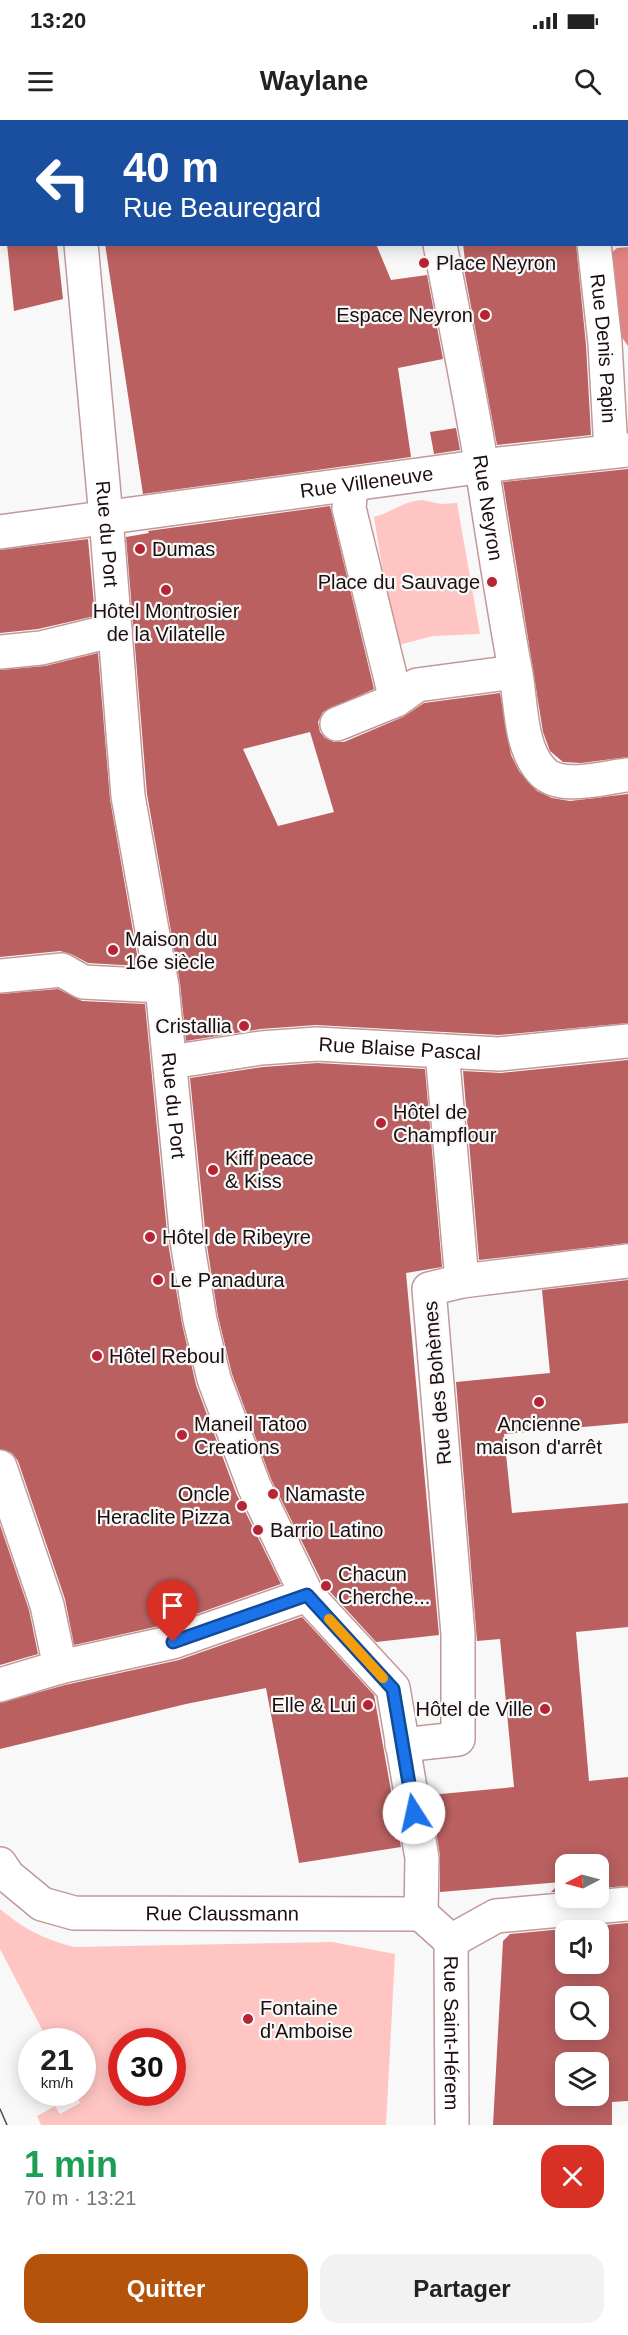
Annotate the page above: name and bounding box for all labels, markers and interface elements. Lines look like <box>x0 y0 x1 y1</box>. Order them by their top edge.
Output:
text: 13:20 <box>30 8 86 33</box>
icon: menu <box>24 65 57 98</box>
icon: search <box>571 65 604 98</box>
text: Waylane <box>260 66 368 96</box>
icon: left <box>24 144 102 222</box>
text: 40 m <box>123 144 219 191</box>
text: Rue Beauregard <box>123 193 321 223</box>
place label: Place Neyron <box>436 252 556 274</box>
marker: Place Neyron <box>417 256 431 270</box>
street label: Rue Denis Papin <box>586 273 620 424</box>
place label: Espace Neyron <box>336 304 473 326</box>
marker: Espace Neyron <box>478 308 492 322</box>
street label: Rue Neyron <box>469 453 507 562</box>
street label: Rue Villeneuve <box>299 462 435 502</box>
street label: Rue du Port <box>92 480 123 588</box>
place label: Dumas <box>152 538 215 560</box>
marker: Dumas <box>133 542 147 556</box>
place label: Place du Sauvage <box>318 571 480 593</box>
marker: Place du Sauvage <box>485 575 499 589</box>
marker: Hôtel Montrosier de la Vilatelle <box>159 583 173 597</box>
place label: Hôtel Montrosier de la Vilatelle <box>93 600 240 645</box>
place label: Maison du 16e siècle <box>125 928 217 973</box>
marker: Maison du 16e siècle <box>106 943 120 957</box>
place label: Cristallia <box>155 1015 233 1037</box>
marker: Cristallia <box>237 1019 251 1033</box>
street label: Rue Blaise Pascal <box>318 1033 481 1064</box>
street label: Rue du Port <box>158 1051 190 1160</box>
place label: Hôtel de Champflour <box>393 1101 497 1146</box>
marker: Hôtel de Champflour <box>374 1116 388 1130</box>
place label: Kiff peace & Kiss <box>225 1147 314 1192</box>
marker: Kiff peace & Kiss <box>206 1163 220 1177</box>
place label: Hôtel de Ribeyre <box>162 1226 311 1248</box>
marker: Hôtel de Ribeyre <box>143 1230 157 1244</box>
place label: Le Panadura <box>170 1269 285 1291</box>
marker: Le Panadura <box>151 1273 165 1287</box>
street label: Rue des Bohèmes <box>419 1300 455 1466</box>
place label: Hôtel Reboul <box>109 1345 225 1367</box>
marker: Hôtel Reboul <box>90 1349 104 1363</box>
marker: Ancienne maison d'arrêt <box>532 1395 546 1409</box>
place label: Maneil Tatoo Creations <box>194 1413 307 1458</box>
place label: Ancienne maison d'arrêt <box>476 1413 602 1458</box>
marker: Maneil Tatoo Creations <box>175 1428 189 1442</box>
place label: Oncle Heraclite Pizza <box>97 1483 231 1528</box>
place label: Namaste <box>285 1483 365 1505</box>
marker: Namaste <box>266 1487 280 1501</box>
marker: Oncle Heraclite Pizza <box>235 1499 249 1513</box>
place label: Barrio Latino <box>270 1519 383 1541</box>
marker: Barrio Latino <box>251 1523 265 1537</box>
place label: Chacun Cherche... <box>338 1563 430 1608</box>
marker: Chacun Cherche... <box>319 1579 333 1593</box>
pin <box>147 1580 198 1642</box>
icon: arrive <box>156 1589 189 1622</box>
place label: Elle & Lui <box>272 1694 356 1716</box>
marker: Elle & Lui <box>361 1698 375 1712</box>
place label: Hôtel de Ville <box>416 1698 533 1720</box>
marker: Hôtel de Ville <box>538 1702 552 1716</box>
position arrow <box>382 1781 446 1845</box>
north arrow <box>555 1854 609 1908</box>
map controls <box>555 1854 609 2106</box>
street label: Rue Claussmann <box>146 1902 299 1925</box>
button: sound <box>555 1920 609 1974</box>
street label: Rue Saint-Hérem <box>440 1956 463 2110</box>
button: search <box>555 1986 609 2040</box>
place label: Fontaine d'Amboise <box>260 1997 353 2042</box>
marker: Fontaine d'Amboise <box>241 2012 255 2026</box>
speed limit sign: 30 <box>108 2028 186 2106</box>
text: 21 <box>40 2043 74 2076</box>
button: layers <box>555 2052 609 2106</box>
text: km/h <box>41 2074 73 2091</box>
text: 1 min <box>24 2144 118 2185</box>
button: close <box>541 2145 604 2208</box>
text: 70 m · 13:21 <box>24 2187 136 2209</box>
button: Quitter <box>24 2254 308 2323</box>
button: Partager <box>320 2254 604 2323</box>

